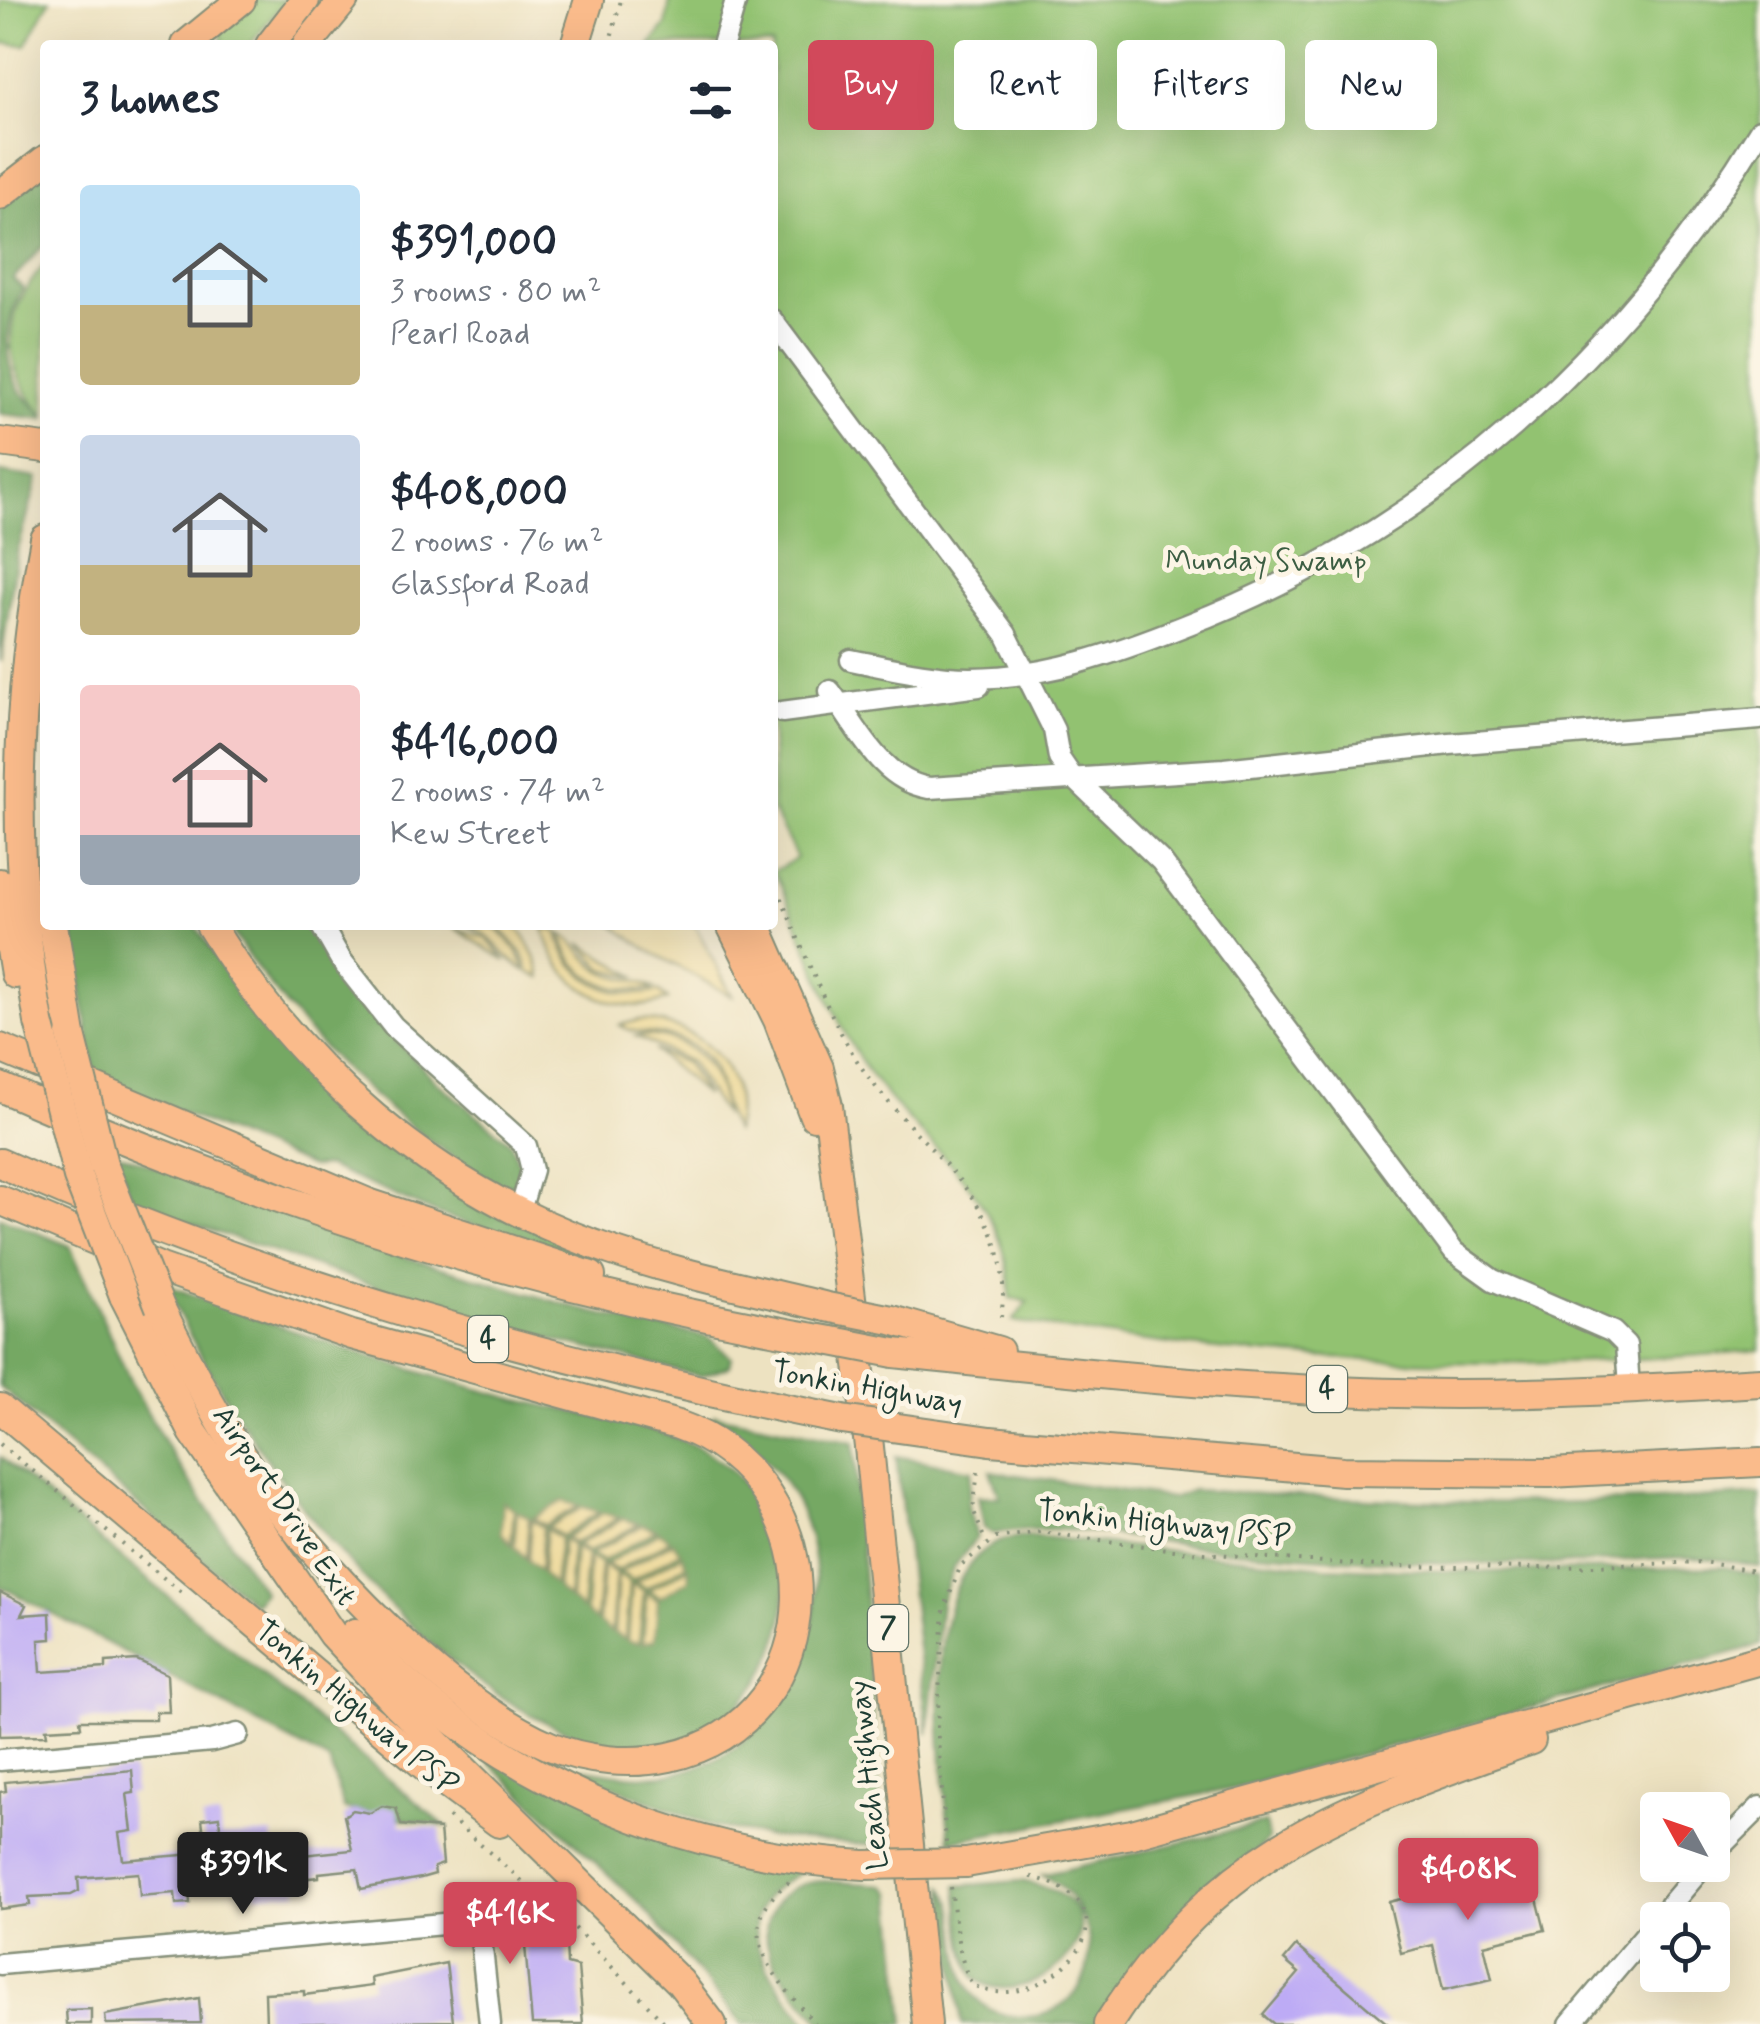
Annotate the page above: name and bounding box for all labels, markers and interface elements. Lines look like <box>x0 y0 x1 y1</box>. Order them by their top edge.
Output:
chip: Buy <box>808 40 934 130</box>
chip: Rent <box>954 40 1097 130</box>
chip: Filters <box>1117 40 1285 130</box>
chip: New <box>1305 40 1437 130</box>
text: 3 homes <box>80 73 220 128</box>
icon: filters <box>683 73 738 128</box>
text: $391,000 <box>390 216 557 271</box>
icon: home <box>160 225 280 345</box>
text: 3 rooms · 80 m² <box>390 271 601 313</box>
text: Pearl Road <box>390 313 530 355</box>
text: $408,000 <box>390 466 568 521</box>
icon: home <box>160 475 280 595</box>
text: 2 rooms · 76 m² <box>390 521 603 563</box>
park label: Munday Swamp <box>1165 542 1367 581</box>
text: Glassford Road <box>390 563 589 605</box>
text: $416,000 <box>390 716 559 771</box>
icon: home <box>160 725 280 845</box>
text: 2 rooms · 74 m² <box>390 771 605 813</box>
text: Kew Street <box>390 813 551 855</box>
road number: 4 <box>468 1316 508 1362</box>
street label: Tonkin Highway <box>768 1352 965 1426</box>
road number: 4 <box>1307 1366 1347 1412</box>
street label: Airport Drive Exit <box>203 1399 365 1613</box>
street label: Tonkin Highway PSP <box>1036 1491 1292 1559</box>
road number: 7 <box>868 1605 908 1651</box>
street label: Tonkin Highway PSP <box>245 1612 466 1806</box>
street label: Leach Highway <box>840 1678 901 1872</box>
north arrow <box>1640 1792 1730 1882</box>
map controls <box>1640 1792 1730 1992</box>
pin: $391K <box>173 1832 313 1917</box>
pin: $408K <box>1398 1838 1538 1923</box>
text: $391K <box>199 1843 287 1885</box>
text: $408K <box>1420 1849 1516 1891</box>
pin: $416K <box>440 1882 580 1967</box>
text: $416K <box>466 1893 554 1935</box>
button: locate <box>1640 1902 1730 1992</box>

